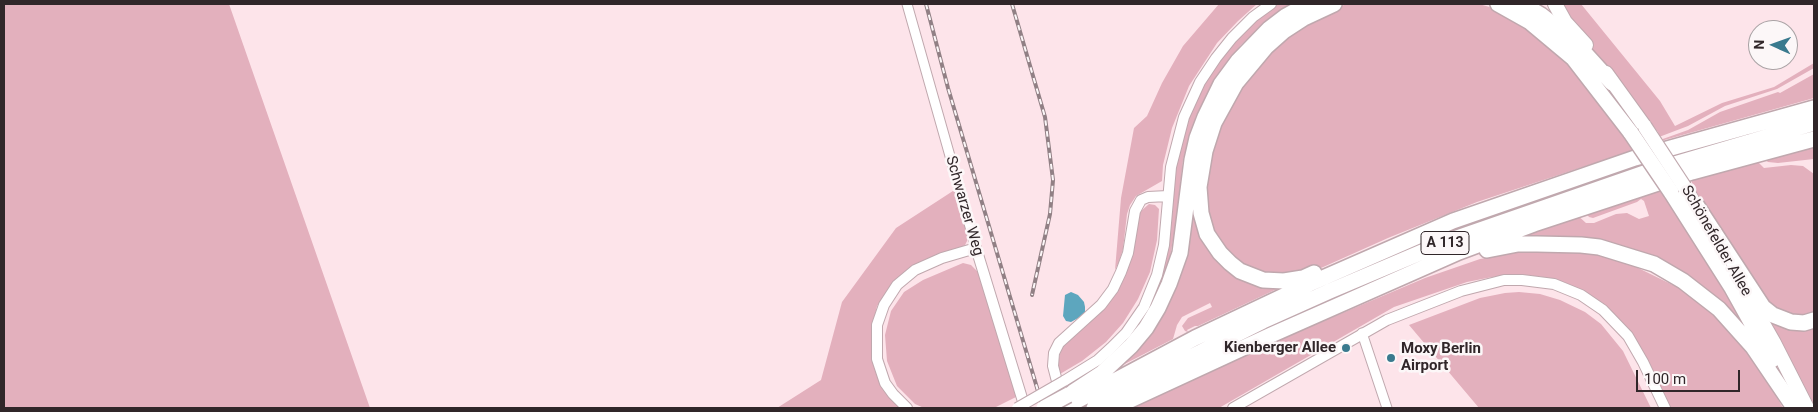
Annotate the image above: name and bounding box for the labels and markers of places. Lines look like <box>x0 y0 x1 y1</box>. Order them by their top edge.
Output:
place label: Kienberger Allee <box>1224 339 1336 357</box>
place label: Moxy Berlin Airport <box>1401 340 1481 375</box>
marker: Kienberger Allee <box>1340 342 1352 354</box>
marker: Moxy Berlin Airport <box>1385 352 1397 364</box>

